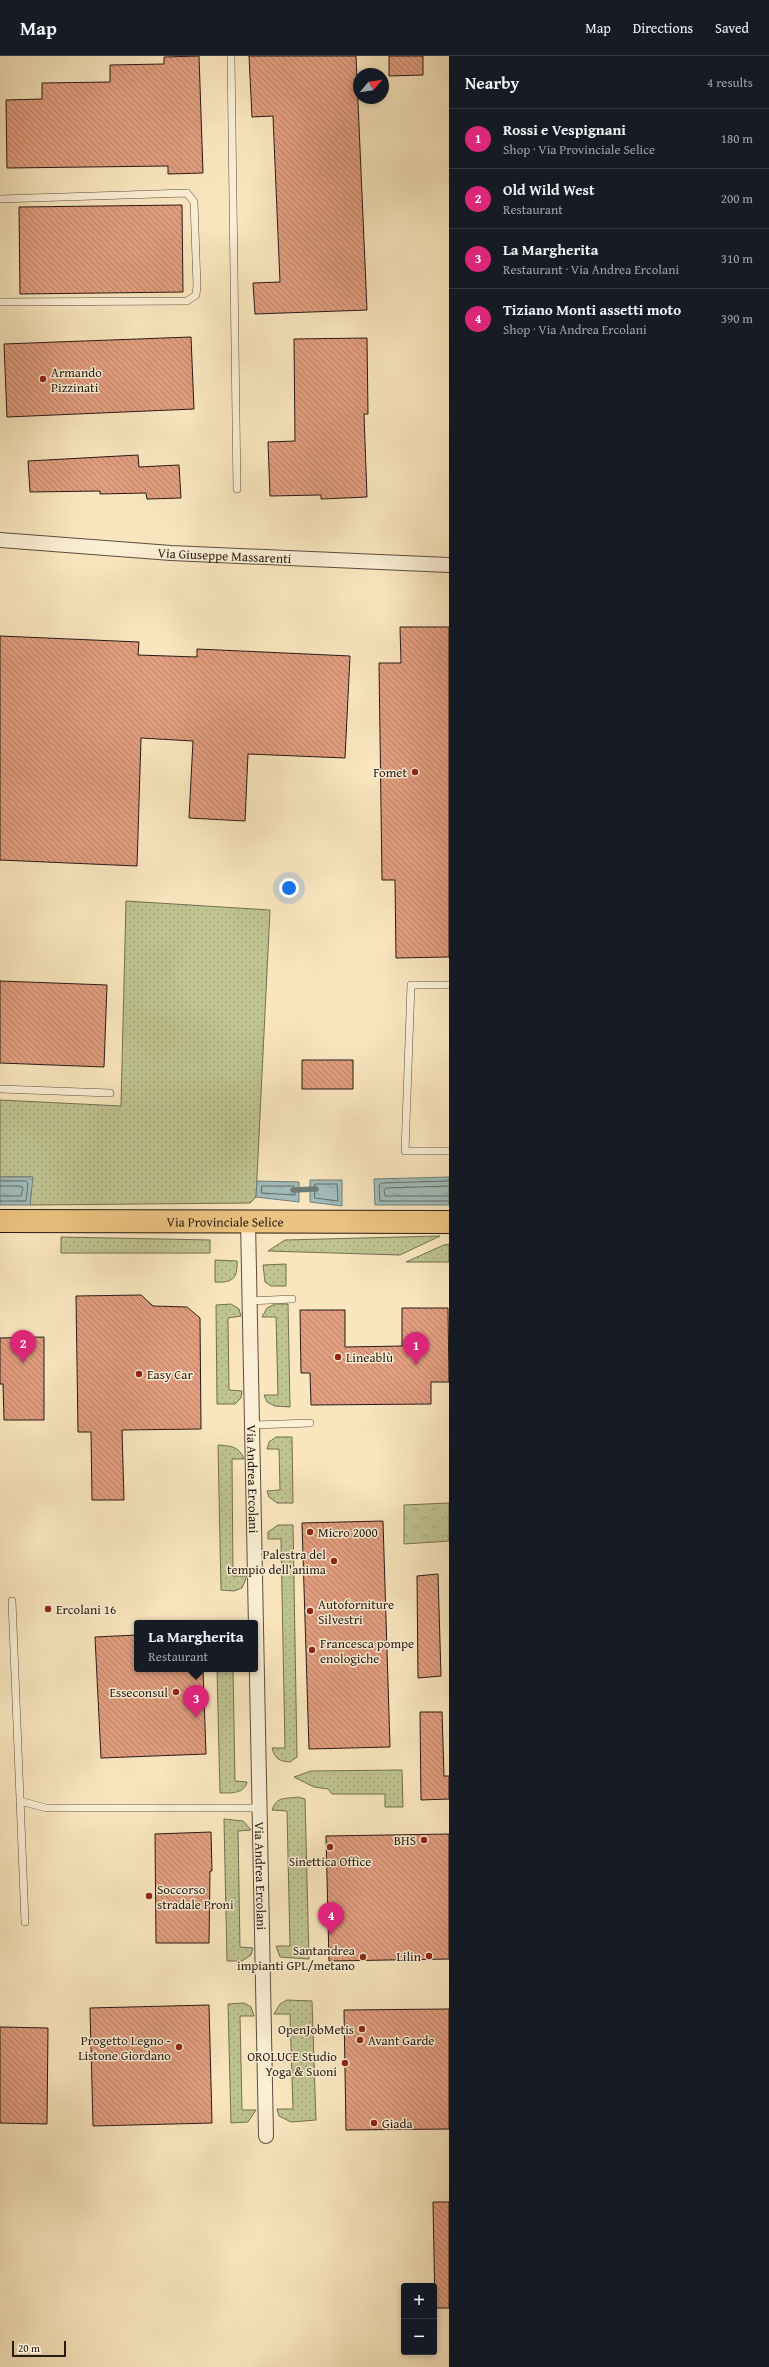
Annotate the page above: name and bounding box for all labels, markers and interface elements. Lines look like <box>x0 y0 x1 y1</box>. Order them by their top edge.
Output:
text: Map <box>20 14 57 42</box>
text: Map <box>585 18 611 38</box>
text: Directions <box>633 18 693 38</box>
text: Saved <box>715 18 749 38</box>
north arrow <box>353 68 389 104</box>
text: Nearby <box>465 70 519 95</box>
text: 4 results <box>707 73 753 92</box>
text: Rossi e Vespignani <box>503 119 626 140</box>
text: 1 <box>475 129 481 148</box>
text: 180 m <box>721 129 753 148</box>
text: Shop · Via Provinciale Selice <box>503 140 655 159</box>
text: Old Wild West <box>503 179 595 200</box>
text: 2 <box>475 189 481 208</box>
text: 200 m <box>721 189 753 208</box>
text: Restaurant <box>503 200 563 219</box>
text: La Margherita <box>503 239 598 260</box>
text: 3 <box>475 249 481 268</box>
text: 310 m <box>721 249 753 268</box>
text: Restaurant · Via Andrea Ercolani <box>503 260 679 279</box>
text: Tiziano Monti assetti moto <box>503 299 681 320</box>
text: 4 <box>475 309 481 328</box>
text: 390 m <box>721 309 753 328</box>
text: Shop · Via Andrea Ercolani <box>503 320 647 339</box>
place label: Armando Pizzinati <box>51 363 102 397</box>
marker: Armando Pizzinati <box>38 374 48 384</box>
street label: Via Giuseppe Massarenti <box>157 543 292 568</box>
place label: Fomet <box>373 763 407 782</box>
marker: Fomet <box>410 767 420 777</box>
your location <box>279 878 299 898</box>
street label: Via Provinciale Selice <box>166 1212 284 1232</box>
pin: 2 <box>10 1330 36 1363</box>
pin: 1 <box>403 1332 429 1365</box>
place label: Lineablù <box>346 1348 393 1367</box>
marker: Lineablù <box>333 1352 343 1362</box>
place label: Easy Car <box>147 1365 193 1384</box>
marker: Easy Car <box>134 1369 144 1379</box>
street label: Via Andrea Ercolani <box>242 1424 263 1534</box>
place label: Micro 2000 <box>318 1523 378 1542</box>
marker: Micro 2000 <box>305 1527 315 1537</box>
place label: Palestra del tempio dell'anima <box>227 1545 327 1579</box>
marker: Palestra del tempio dell'anima <box>329 1556 339 1566</box>
place label: Autoforniture Silvestri <box>318 1595 394 1629</box>
place label: Ercolani 16 <box>56 1600 116 1619</box>
marker: Ercolani 16 <box>43 1604 53 1614</box>
marker: Autoforniture Silvestri <box>305 1606 315 1616</box>
popup <box>134 1620 258 1672</box>
text: La Margherita <box>148 1626 244 1647</box>
place label: Francesca pompe enologiche <box>320 1634 414 1668</box>
marker: Francesca pompe enologiche <box>307 1645 317 1655</box>
text: Restaurant <box>148 1647 208 1666</box>
place label: Esseconsul <box>109 1683 168 1702</box>
pin: 3 <box>183 1685 209 1718</box>
marker: Esseconsul <box>171 1687 181 1697</box>
street label: Via Andrea Ercolani <box>250 1821 271 1931</box>
place label: BHS <box>394 1831 416 1850</box>
marker: BHS <box>419 1835 429 1845</box>
marker: Sinettica Office <box>325 1842 335 1852</box>
place label: Sinettica Office <box>289 1852 371 1871</box>
place label: Soccorso stradale Proni <box>157 1880 234 1914</box>
marker: Soccorso stradale Proni <box>144 1891 154 1901</box>
pin: 4 <box>318 1902 344 1935</box>
place label: Santandrea impianti GPL/metano <box>237 1941 356 1975</box>
place label: Lilin <box>396 1947 422 1966</box>
marker: Lilin <box>424 1951 434 1961</box>
marker: Santandrea impianti GPL/metano <box>358 1952 368 1962</box>
place label: OpenJobMetis <box>278 2020 354 2039</box>
marker: OpenJobMetis <box>357 2024 367 2034</box>
place label: Progetto Legno - Listone Giordano <box>78 2031 172 2065</box>
place label: Avant Garde <box>368 2031 434 2050</box>
marker: Avant Garde <box>355 2035 365 2045</box>
marker: Progetto Legno - Listone Giordano <box>174 2042 184 2052</box>
place label: OROLUCE Studio Yoga & Suoni <box>247 2047 337 2081</box>
marker: OROLUCE Studio Yoga & Suoni <box>340 2058 350 2068</box>
place label: Giada <box>382 2114 413 2133</box>
marker: Giada <box>369 2118 379 2128</box>
map controls <box>401 2283 437 2355</box>
button: + <box>401 2283 437 2319</box>
button: − <box>401 2319 437 2355</box>
scale bar <box>12 2339 66 2358</box>
text: 20 m <box>18 2340 40 2356</box>

